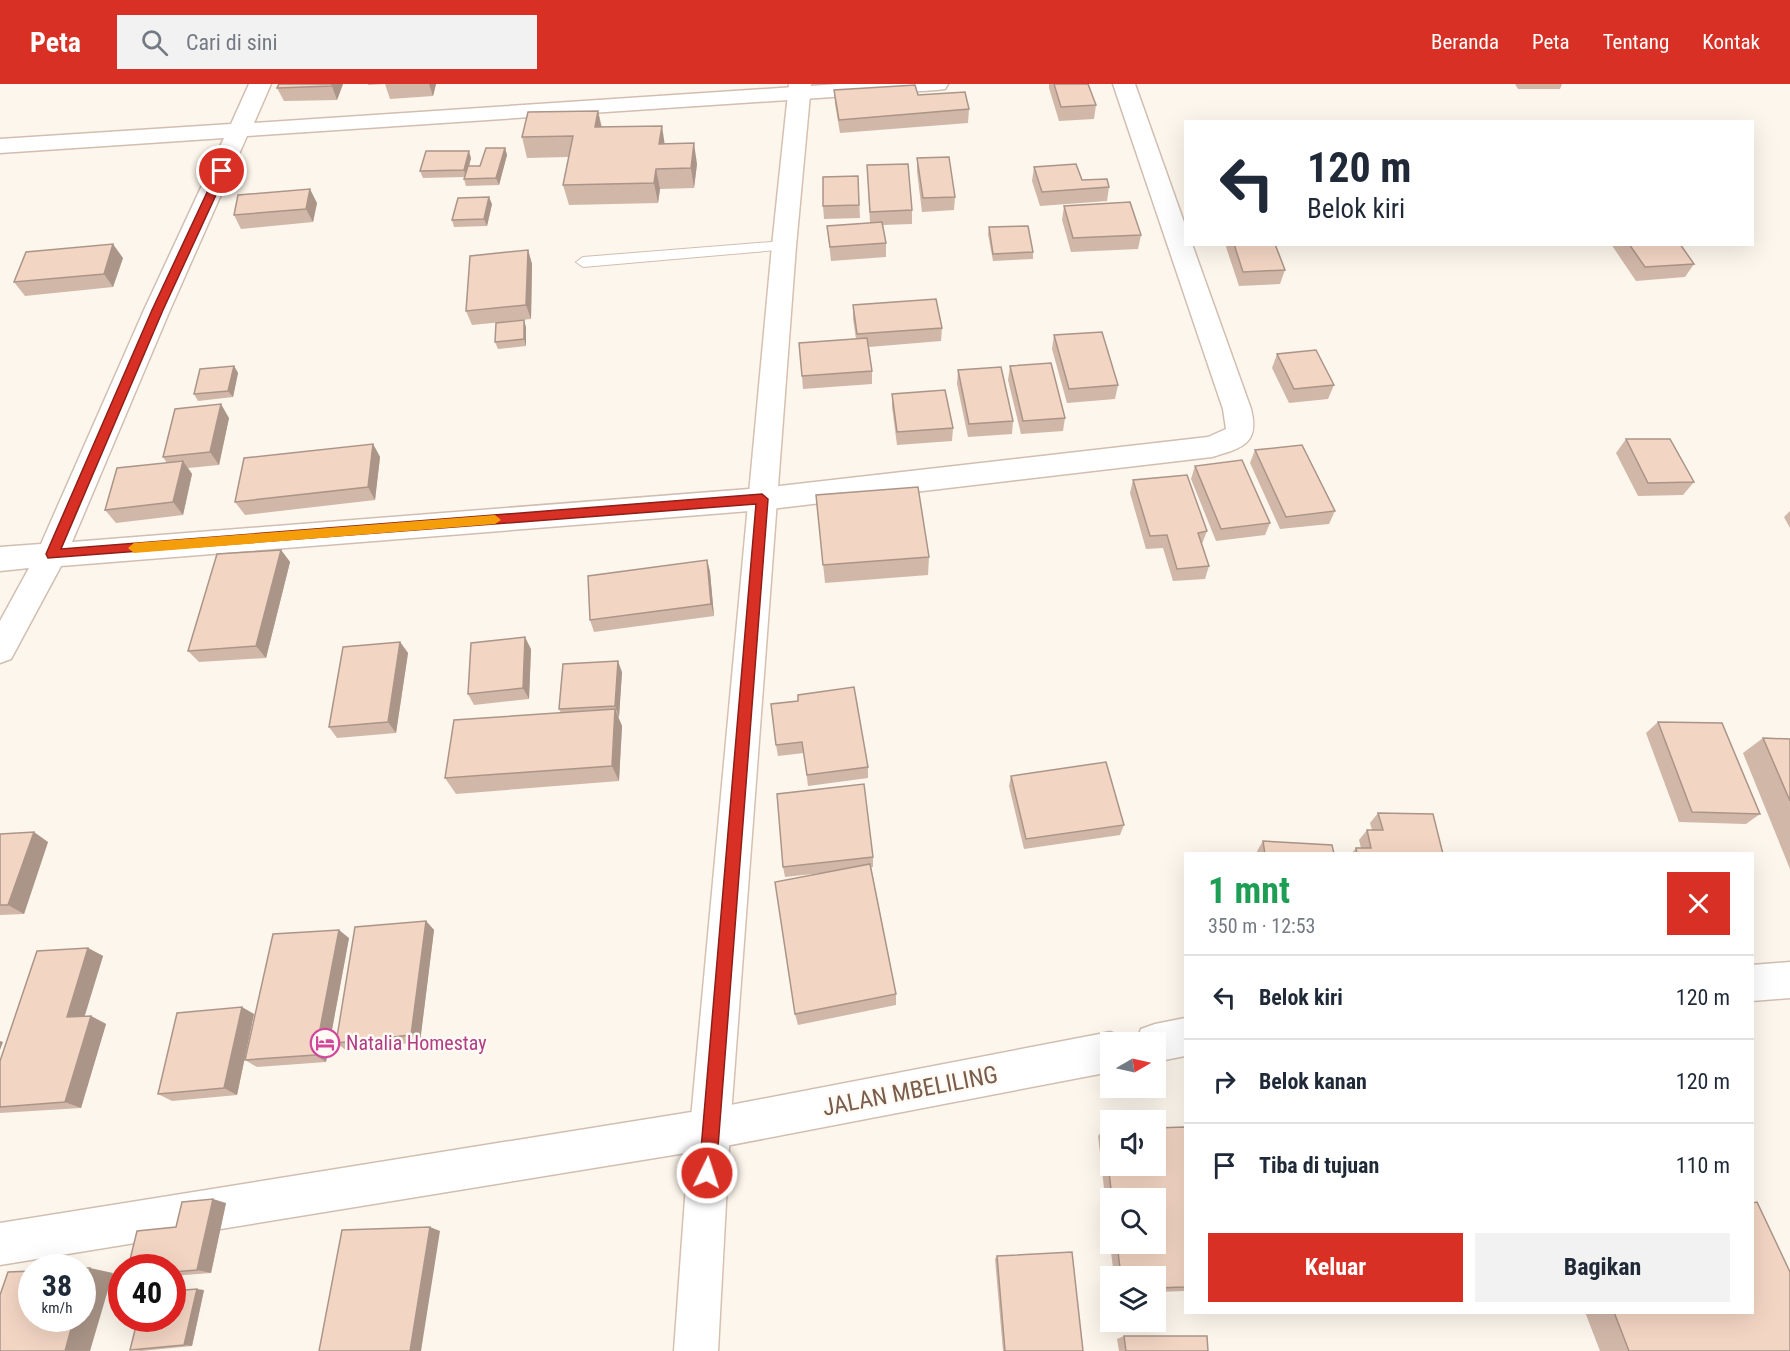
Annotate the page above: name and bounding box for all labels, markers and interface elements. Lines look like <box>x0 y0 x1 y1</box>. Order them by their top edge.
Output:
search box <box>117 15 537 69</box>
text: Peta <box>30 26 81 59</box>
icon: search <box>138 26 171 59</box>
text: Cari di sini <box>186 30 278 55</box>
text: Beranda <box>1431 30 1499 54</box>
text: Peta <box>1532 30 1570 54</box>
text: Tentang <box>1603 30 1669 54</box>
text: Kontak <box>1702 30 1760 54</box>
text: 120 m <box>1307 143 1412 192</box>
icon: left <box>1208 144 1286 222</box>
pin <box>196 145 247 196</box>
icon: arrive <box>205 154 238 187</box>
text: Belok kiri <box>1307 193 1405 225</box>
text: 1 mnt <box>1208 870 1290 912</box>
button: close <box>1667 872 1730 935</box>
text: 350 m · 12:53 <box>1208 914 1315 938</box>
icon: left <box>1208 981 1241 1014</box>
text: Belok kiri <box>1259 985 1343 1010</box>
text: 120 m <box>1676 985 1730 1010</box>
hotel icon: Natalia Homestay <box>309 1027 341 1059</box>
place label: Natalia Homestay <box>346 1031 487 1055</box>
north arrow <box>1100 1032 1166 1098</box>
map controls <box>1100 1032 1166 1332</box>
street label: JALAN MBELILING <box>820 1060 1000 1122</box>
icon: right <box>1208 1065 1241 1098</box>
text: Belok kanan <box>1259 1069 1367 1094</box>
text: 120 m <box>1676 1069 1730 1094</box>
button: sound <box>1100 1110 1166 1176</box>
position arrow <box>675 1141 739 1205</box>
icon: arrive <box>1208 1149 1241 1182</box>
text: Tiba di tujuan <box>1259 1153 1379 1178</box>
text: 110 m <box>1676 1153 1730 1178</box>
button: search <box>1100 1188 1166 1254</box>
button: Keluar <box>1208 1233 1463 1302</box>
button: Bagikan <box>1475 1233 1730 1302</box>
speed limit sign: 40 <box>108 1254 186 1332</box>
button: layers <box>1100 1266 1166 1332</box>
text: 38 <box>42 1268 72 1303</box>
text: km/h <box>42 1299 72 1317</box>

